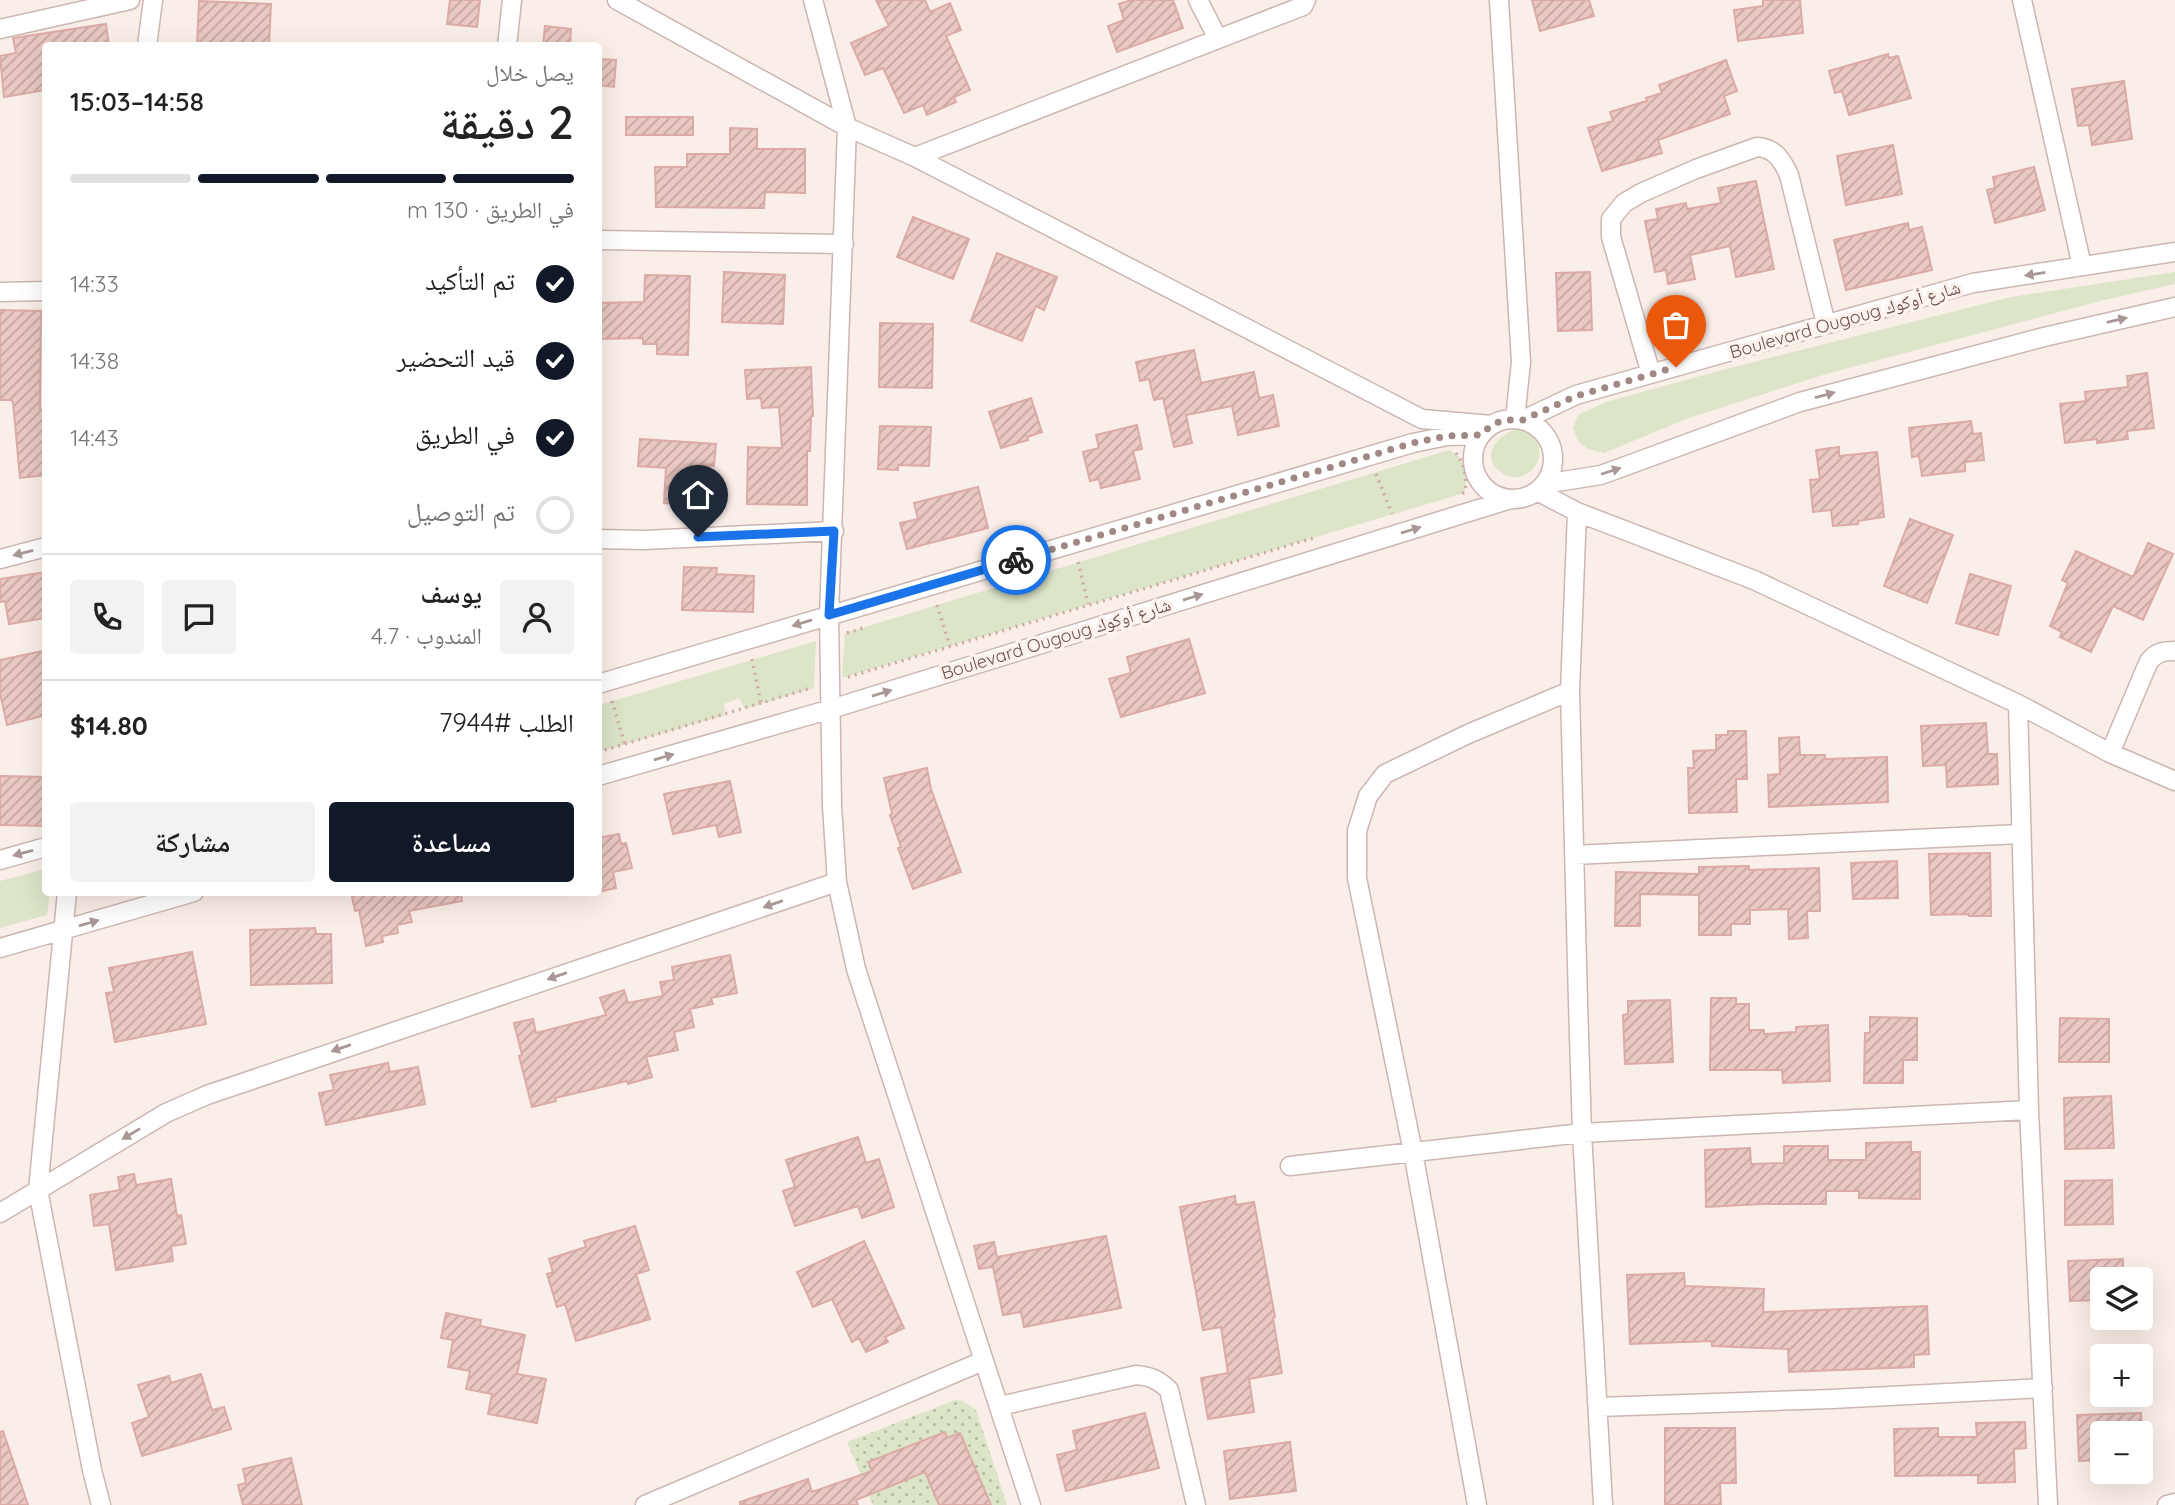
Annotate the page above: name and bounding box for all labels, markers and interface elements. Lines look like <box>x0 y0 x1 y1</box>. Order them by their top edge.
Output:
text: يصل خلال <box>486 58 574 87</box>
text: 14:58–15:03 <box>70 85 204 118</box>
text: 2 دقيقة <box>440 93 574 151</box>
text: في الطريق · 130 m <box>407 195 574 224</box>
text: تم التأكيد <box>425 264 515 297</box>
icon: check <box>536 265 574 303</box>
text: 14:33 <box>70 269 119 298</box>
one-way arrow <box>2024 269 2046 280</box>
street label: Boulevard Ougoug شارع أوكوك <box>1727 276 1963 364</box>
pin <box>1646 295 1706 367</box>
icon: bag <box>1657 306 1695 344</box>
one-way arrow <box>2106 314 2128 325</box>
text: قيد التحضير <box>397 341 515 374</box>
icon: check <box>536 342 574 380</box>
text: 14:38 <box>70 346 119 375</box>
one-way arrow <box>1814 389 1836 400</box>
text: في الطريق <box>415 418 515 451</box>
icon: check <box>536 419 574 457</box>
text: 14:43 <box>70 423 119 452</box>
pin <box>668 465 728 537</box>
one-way arrow <box>1601 465 1622 476</box>
icon: home <box>679 476 717 514</box>
text: تم التوصيل <box>407 495 515 528</box>
one-way arrow <box>1401 524 1422 534</box>
courier <box>981 525 1051 595</box>
icon: bike <box>997 541 1035 579</box>
one-way arrow <box>12 548 34 559</box>
text: يوسف <box>421 577 482 610</box>
button: phone <box>70 580 144 654</box>
button: chat <box>162 580 236 654</box>
button: person <box>500 580 574 654</box>
one-way arrow <box>1183 591 1204 601</box>
street label: Boulevard Ougoug شارع أوكوك <box>938 593 1174 684</box>
one-way arrow <box>791 619 812 629</box>
text: المندوب · 4.7 <box>371 621 482 650</box>
one-way arrow <box>872 687 893 697</box>
text: الطلب #7944 <box>439 706 574 739</box>
text: $14.80 <box>70 709 148 742</box>
one-way arrow <box>654 751 675 761</box>
button: مشاركة <box>70 802 315 882</box>
button: مساعدة <box>329 802 574 882</box>
one-way arrow <box>12 849 33 859</box>
one-way arrow <box>762 899 783 910</box>
one-way arrow <box>79 917 100 927</box>
one-way arrow <box>546 971 567 982</box>
one-way arrow <box>331 1044 352 1054</box>
one-way arrow <box>122 1127 141 1140</box>
map controls <box>2090 1267 2153 1484</box>
button: layers <box>2090 1267 2153 1330</box>
button: + <box>2090 1344 2153 1407</box>
button: − <box>2090 1421 2153 1484</box>

